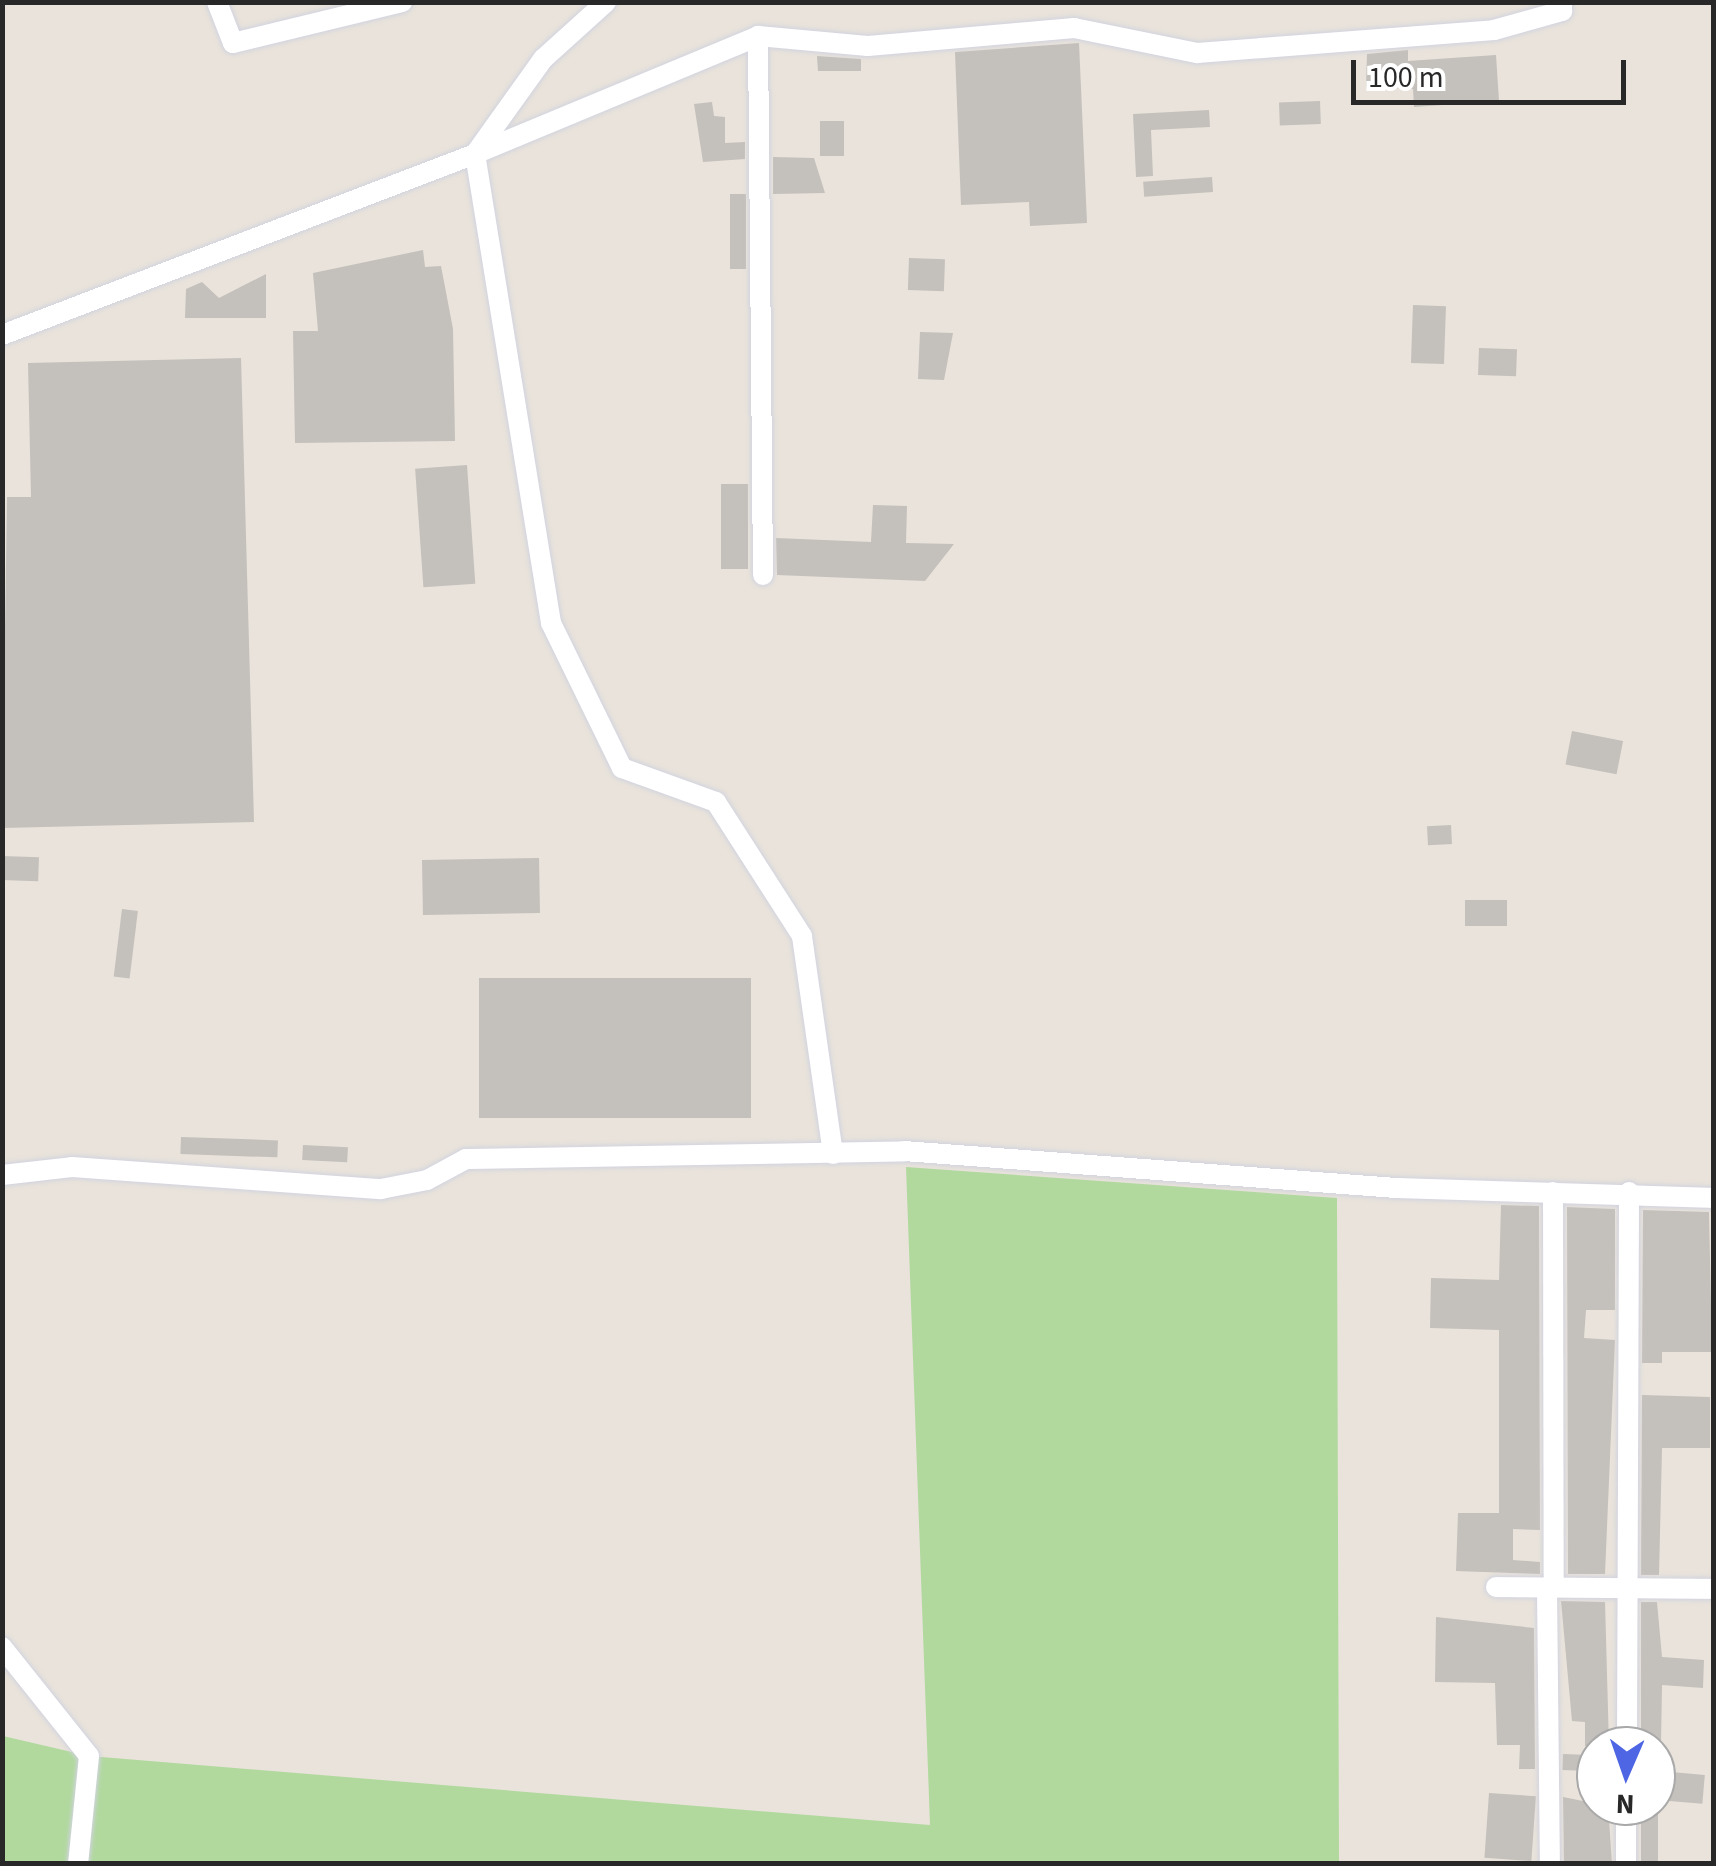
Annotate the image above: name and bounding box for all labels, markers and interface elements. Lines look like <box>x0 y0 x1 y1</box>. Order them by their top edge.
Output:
scale bar <box>1356 40 1631 102</box>
text: 100 m <box>1368 56 1444 99</box>
north arrow <box>1576 1726 1676 1826</box>
text: N <box>1615 1784 1635 1824</box>

